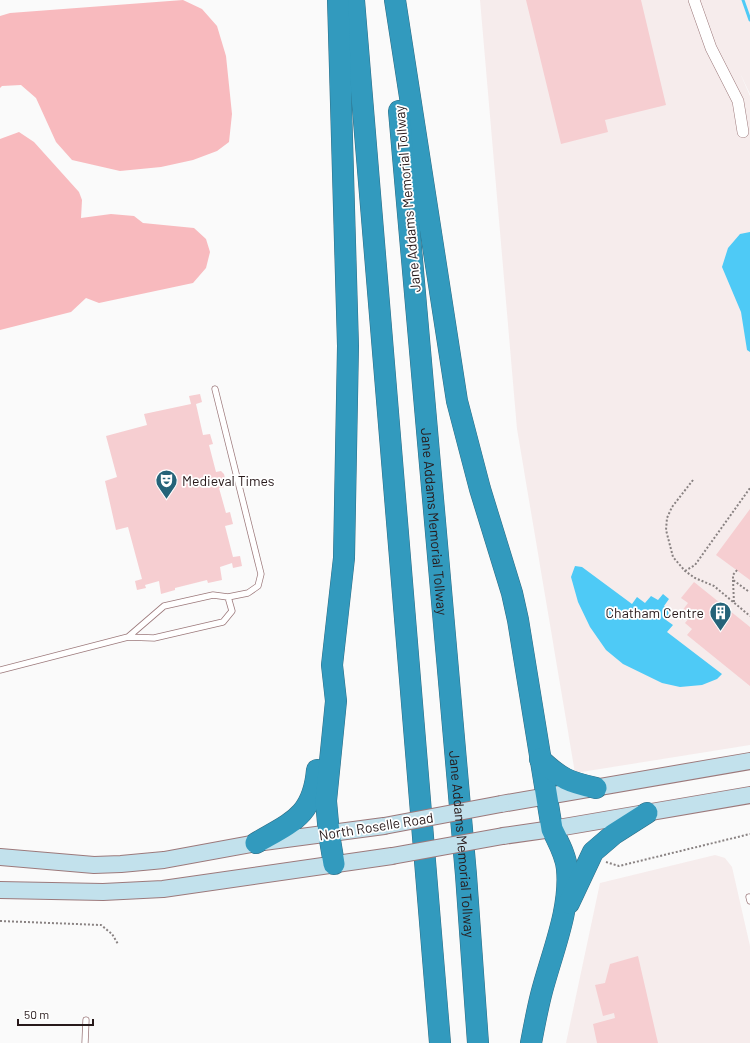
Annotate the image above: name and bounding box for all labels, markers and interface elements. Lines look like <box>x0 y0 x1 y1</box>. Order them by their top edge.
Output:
street label: Jane Addams Memorial Tollway <box>390 104 424 293</box>
street label: Jane Addams Memorial Tollway <box>418 427 452 616</box>
theatre icon: Medieval Times <box>153 467 179 500</box>
place label: Medieval Times <box>182 472 275 489</box>
building icon: Chatham Centre <box>707 599 733 632</box>
place label: Chatham Centre <box>606 604 704 621</box>
street label: Jane Addams Memorial Tollway <box>447 750 479 939</box>
street label: North Roselle Road <box>317 809 435 843</box>
scale bar <box>18 1001 93 1027</box>
text: 50 m <box>24 1007 49 1021</box>

